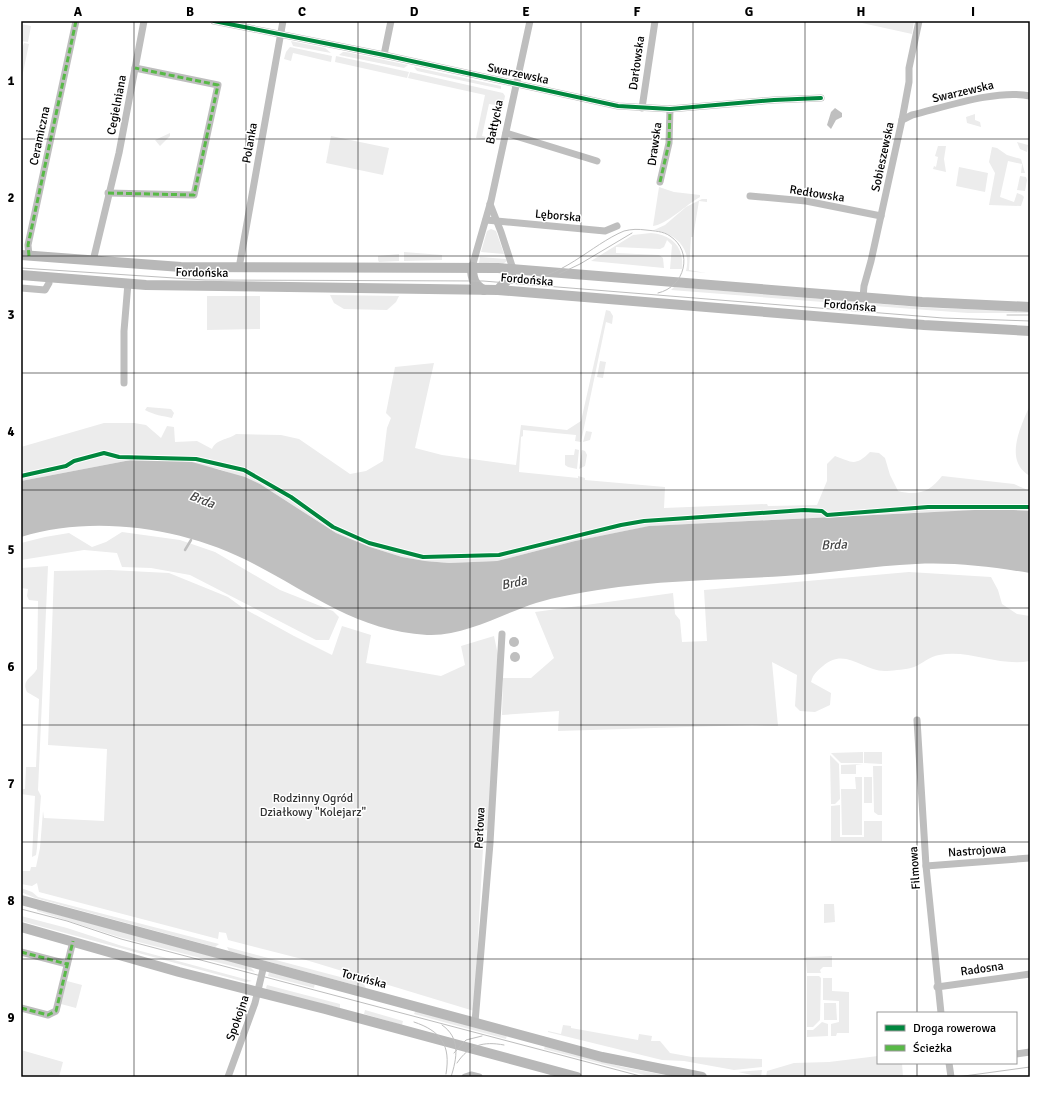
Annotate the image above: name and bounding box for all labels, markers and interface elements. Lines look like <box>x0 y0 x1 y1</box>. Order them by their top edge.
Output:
text: A <box>74 4 83 20</box>
text: B <box>186 4 194 20</box>
text: C <box>298 4 306 20</box>
text: D <box>410 4 419 20</box>
text: E <box>522 4 530 20</box>
text: F <box>634 4 641 20</box>
text: G <box>745 4 753 20</box>
text: H <box>857 4 865 20</box>
text: I <box>971 4 975 20</box>
street label: Darłowska <box>626 35 648 91</box>
street label: Swarzewska <box>486 60 550 88</box>
text: 1 <box>7 73 15 89</box>
street label: Cegielniana <box>104 74 130 136</box>
street label: Swarzewska <box>931 78 995 106</box>
street label: Bałtycka <box>483 98 507 146</box>
street label: Ceramiczna <box>26 105 54 167</box>
street label: Drawska <box>645 121 665 167</box>
street label: Sobieszewska <box>868 121 898 193</box>
street label: Polanka <box>239 122 261 164</box>
street label: Redłowska <box>788 182 846 206</box>
text: 2 <box>7 190 15 206</box>
street label: Lęborska <box>534 207 582 225</box>
street label: Fordońska <box>175 265 229 281</box>
street label: Fordońska <box>500 270 554 290</box>
street label: Fordońska <box>823 296 877 316</box>
text: 3 <box>7 307 15 323</box>
text: 4 <box>7 424 15 440</box>
water label: Brda <box>187 488 217 512</box>
water label: Brda <box>821 537 848 553</box>
text: 5 <box>7 542 15 558</box>
water label: Brda <box>500 572 529 594</box>
text: 6 <box>7 659 15 675</box>
text: 7 <box>7 776 15 792</box>
park label: Rodzinny Ogród Działkowy "Kolejarz" <box>260 791 367 820</box>
street label: Perłowa <box>471 807 489 849</box>
street label: Nastrojowa <box>947 841 1007 861</box>
street label: Filmowa <box>906 846 924 890</box>
text: 8 <box>7 893 15 909</box>
street label: Radosna <box>959 959 1005 979</box>
street label: Toruńska <box>340 966 388 992</box>
street label: Spokojna <box>223 993 253 1043</box>
text: 9 <box>7 1010 15 1026</box>
legend <box>877 1012 1017 1064</box>
text: Droga rowerowa <box>913 1021 996 1036</box>
text: Ścieżka <box>913 1041 952 1056</box>

